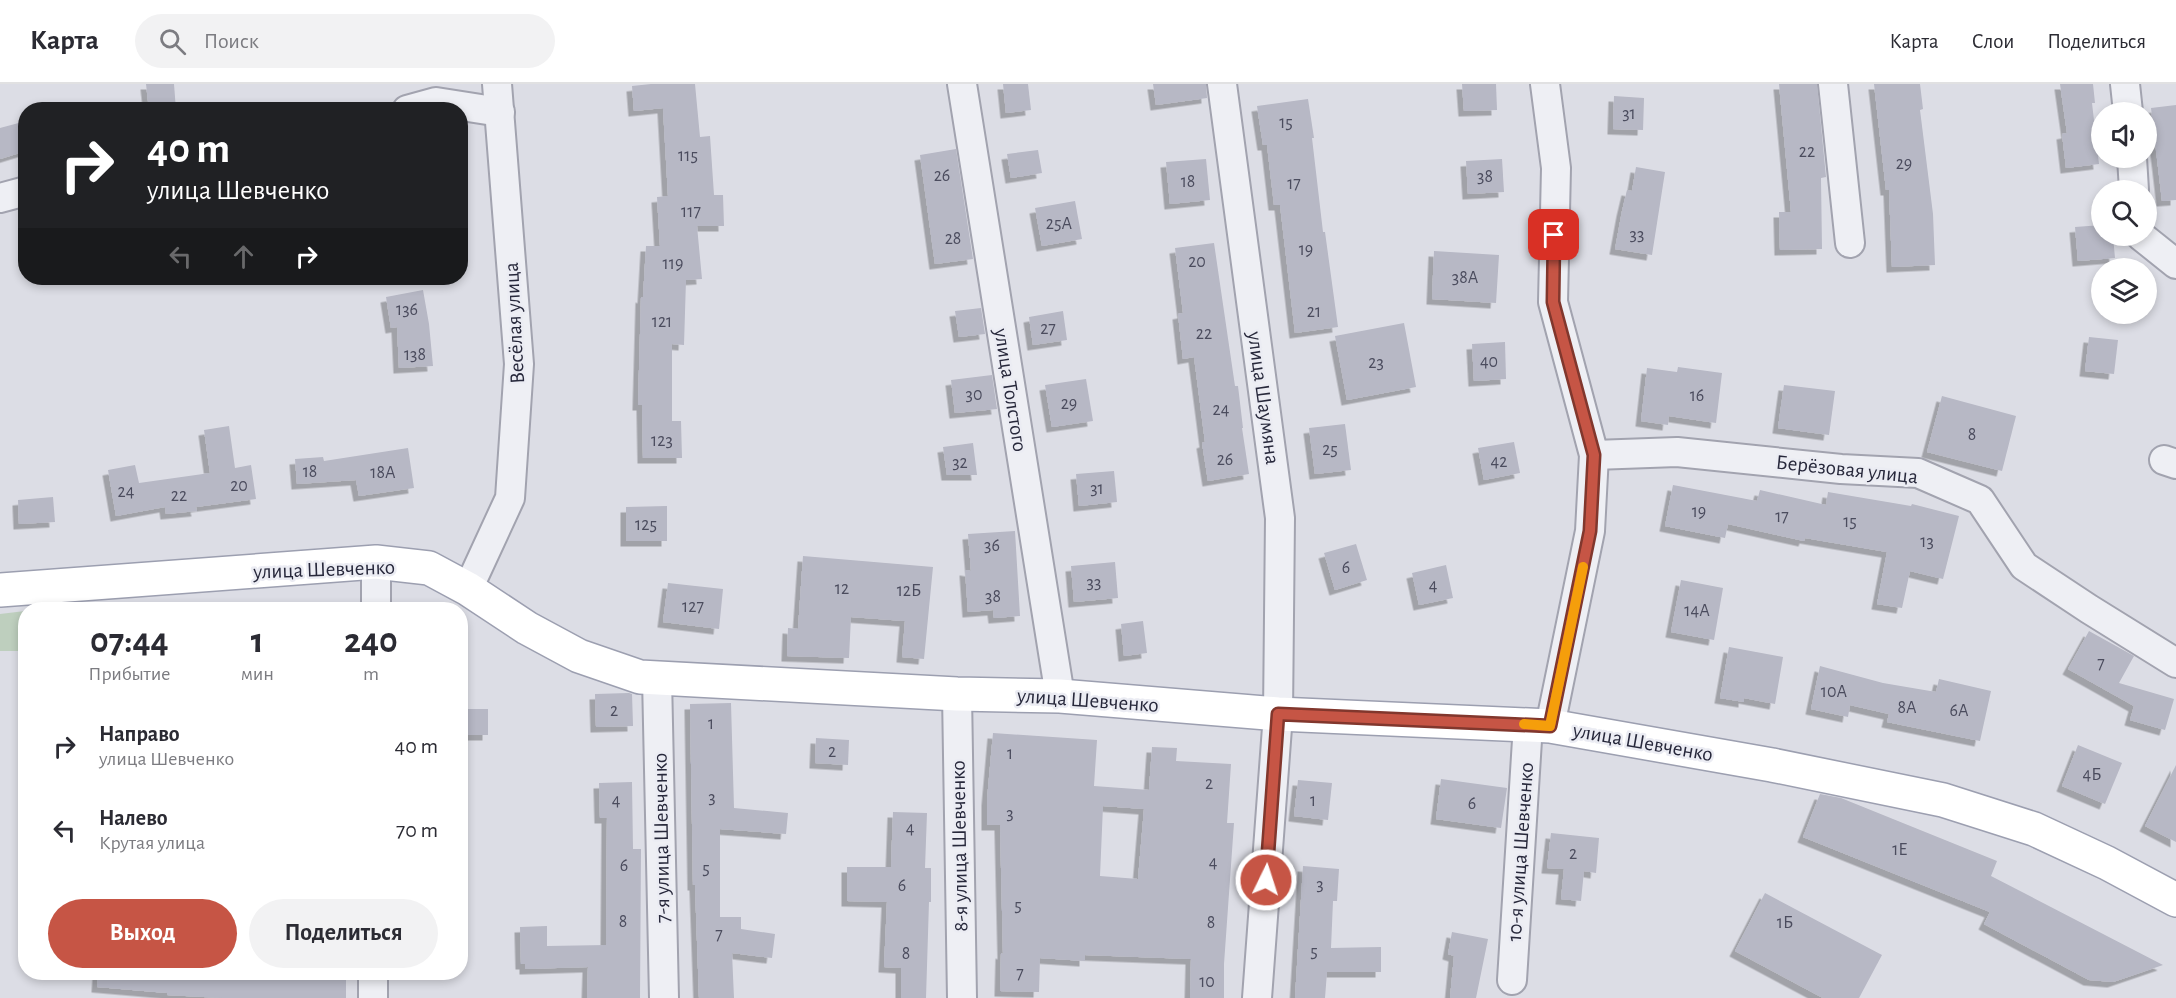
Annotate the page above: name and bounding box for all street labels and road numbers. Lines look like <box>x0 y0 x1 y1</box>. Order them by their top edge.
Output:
street label: Весёлая улица <box>501 261 528 384</box>
street label: улица Толстого <box>990 326 1031 453</box>
street label: улица Шаумяна <box>1244 329 1283 466</box>
street label: Берёзовая улица <box>1775 452 1919 487</box>
street label: улица Шевченко <box>252 557 395 583</box>
street label: улица Шевченко <box>1016 685 1159 716</box>
street label: улица Шевченко <box>1570 720 1715 765</box>
street label: 7-я улица Шевченко <box>650 753 673 923</box>
street label: 8-я улица Шевченко <box>948 760 971 932</box>
street label: 10-я улица Шевченко <box>1504 762 1537 942</box>

